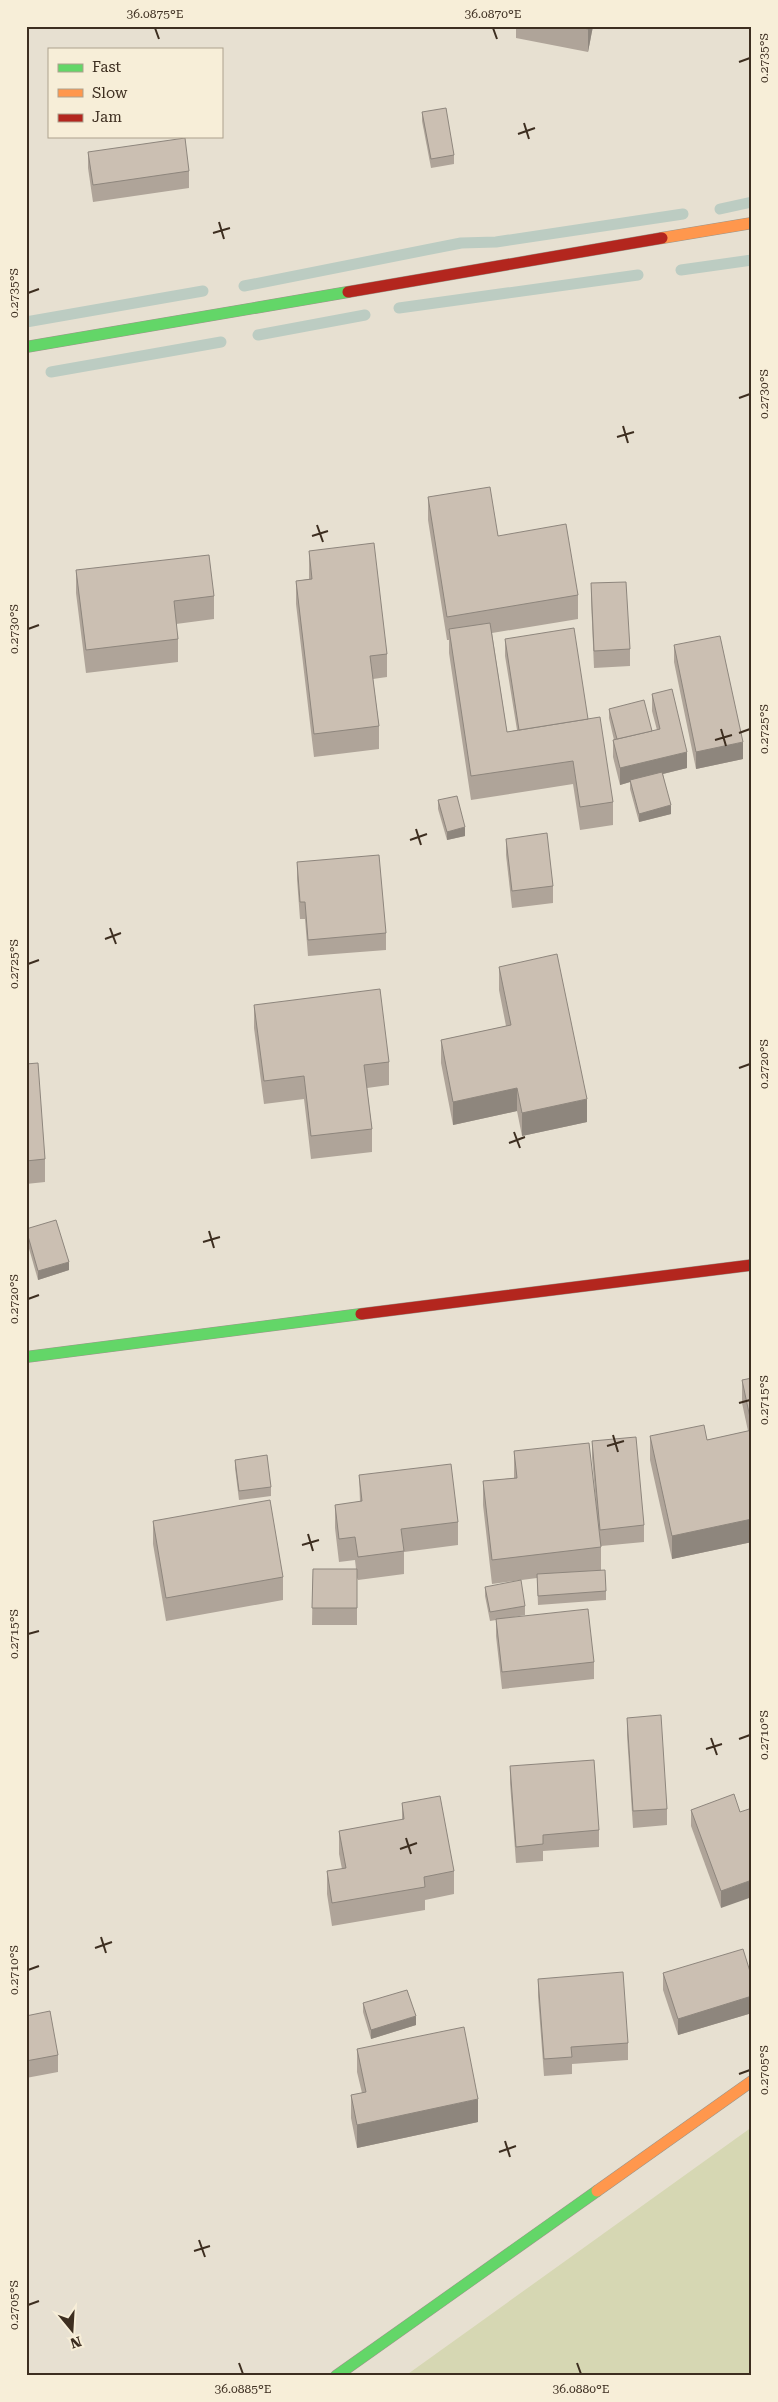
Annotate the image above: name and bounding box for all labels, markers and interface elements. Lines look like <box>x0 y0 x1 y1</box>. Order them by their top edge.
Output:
text: 36.0875°E <box>127 7 183 21</box>
text: 36.0870°E <box>465 7 521 21</box>
text: 0.2735°S <box>757 33 771 83</box>
legend <box>48 48 222 138</box>
text: Fast <box>92 58 122 76</box>
text: Slow <box>92 84 128 102</box>
text: Jam <box>92 108 122 126</box>
text: 0.2735°S <box>7 268 21 318</box>
text: 0.2730°S <box>757 369 771 419</box>
text: 0.2730°S <box>7 604 21 654</box>
text: 0.2725°S <box>757 704 771 754</box>
text: 0.2725°S <box>7 939 21 989</box>
text: 0.2720°S <box>757 1039 771 1089</box>
text: 0.2720°S <box>7 1274 21 1324</box>
text: 0.2715°S <box>757 1375 771 1425</box>
text: 0.2715°S <box>7 1609 21 1659</box>
text: 0.2710°S <box>757 1710 771 1760</box>
text: 0.2710°S <box>7 1945 21 1995</box>
text: 0.2705°S <box>757 2045 771 2095</box>
text: 0.2705°S <box>7 2280 21 2330</box>
north arrow <box>48 2304 98 2354</box>
text: N <box>68 2333 84 2352</box>
text: 36.0885°E <box>215 2382 271 2396</box>
text: 36.0880°E <box>553 2382 609 2396</box>

